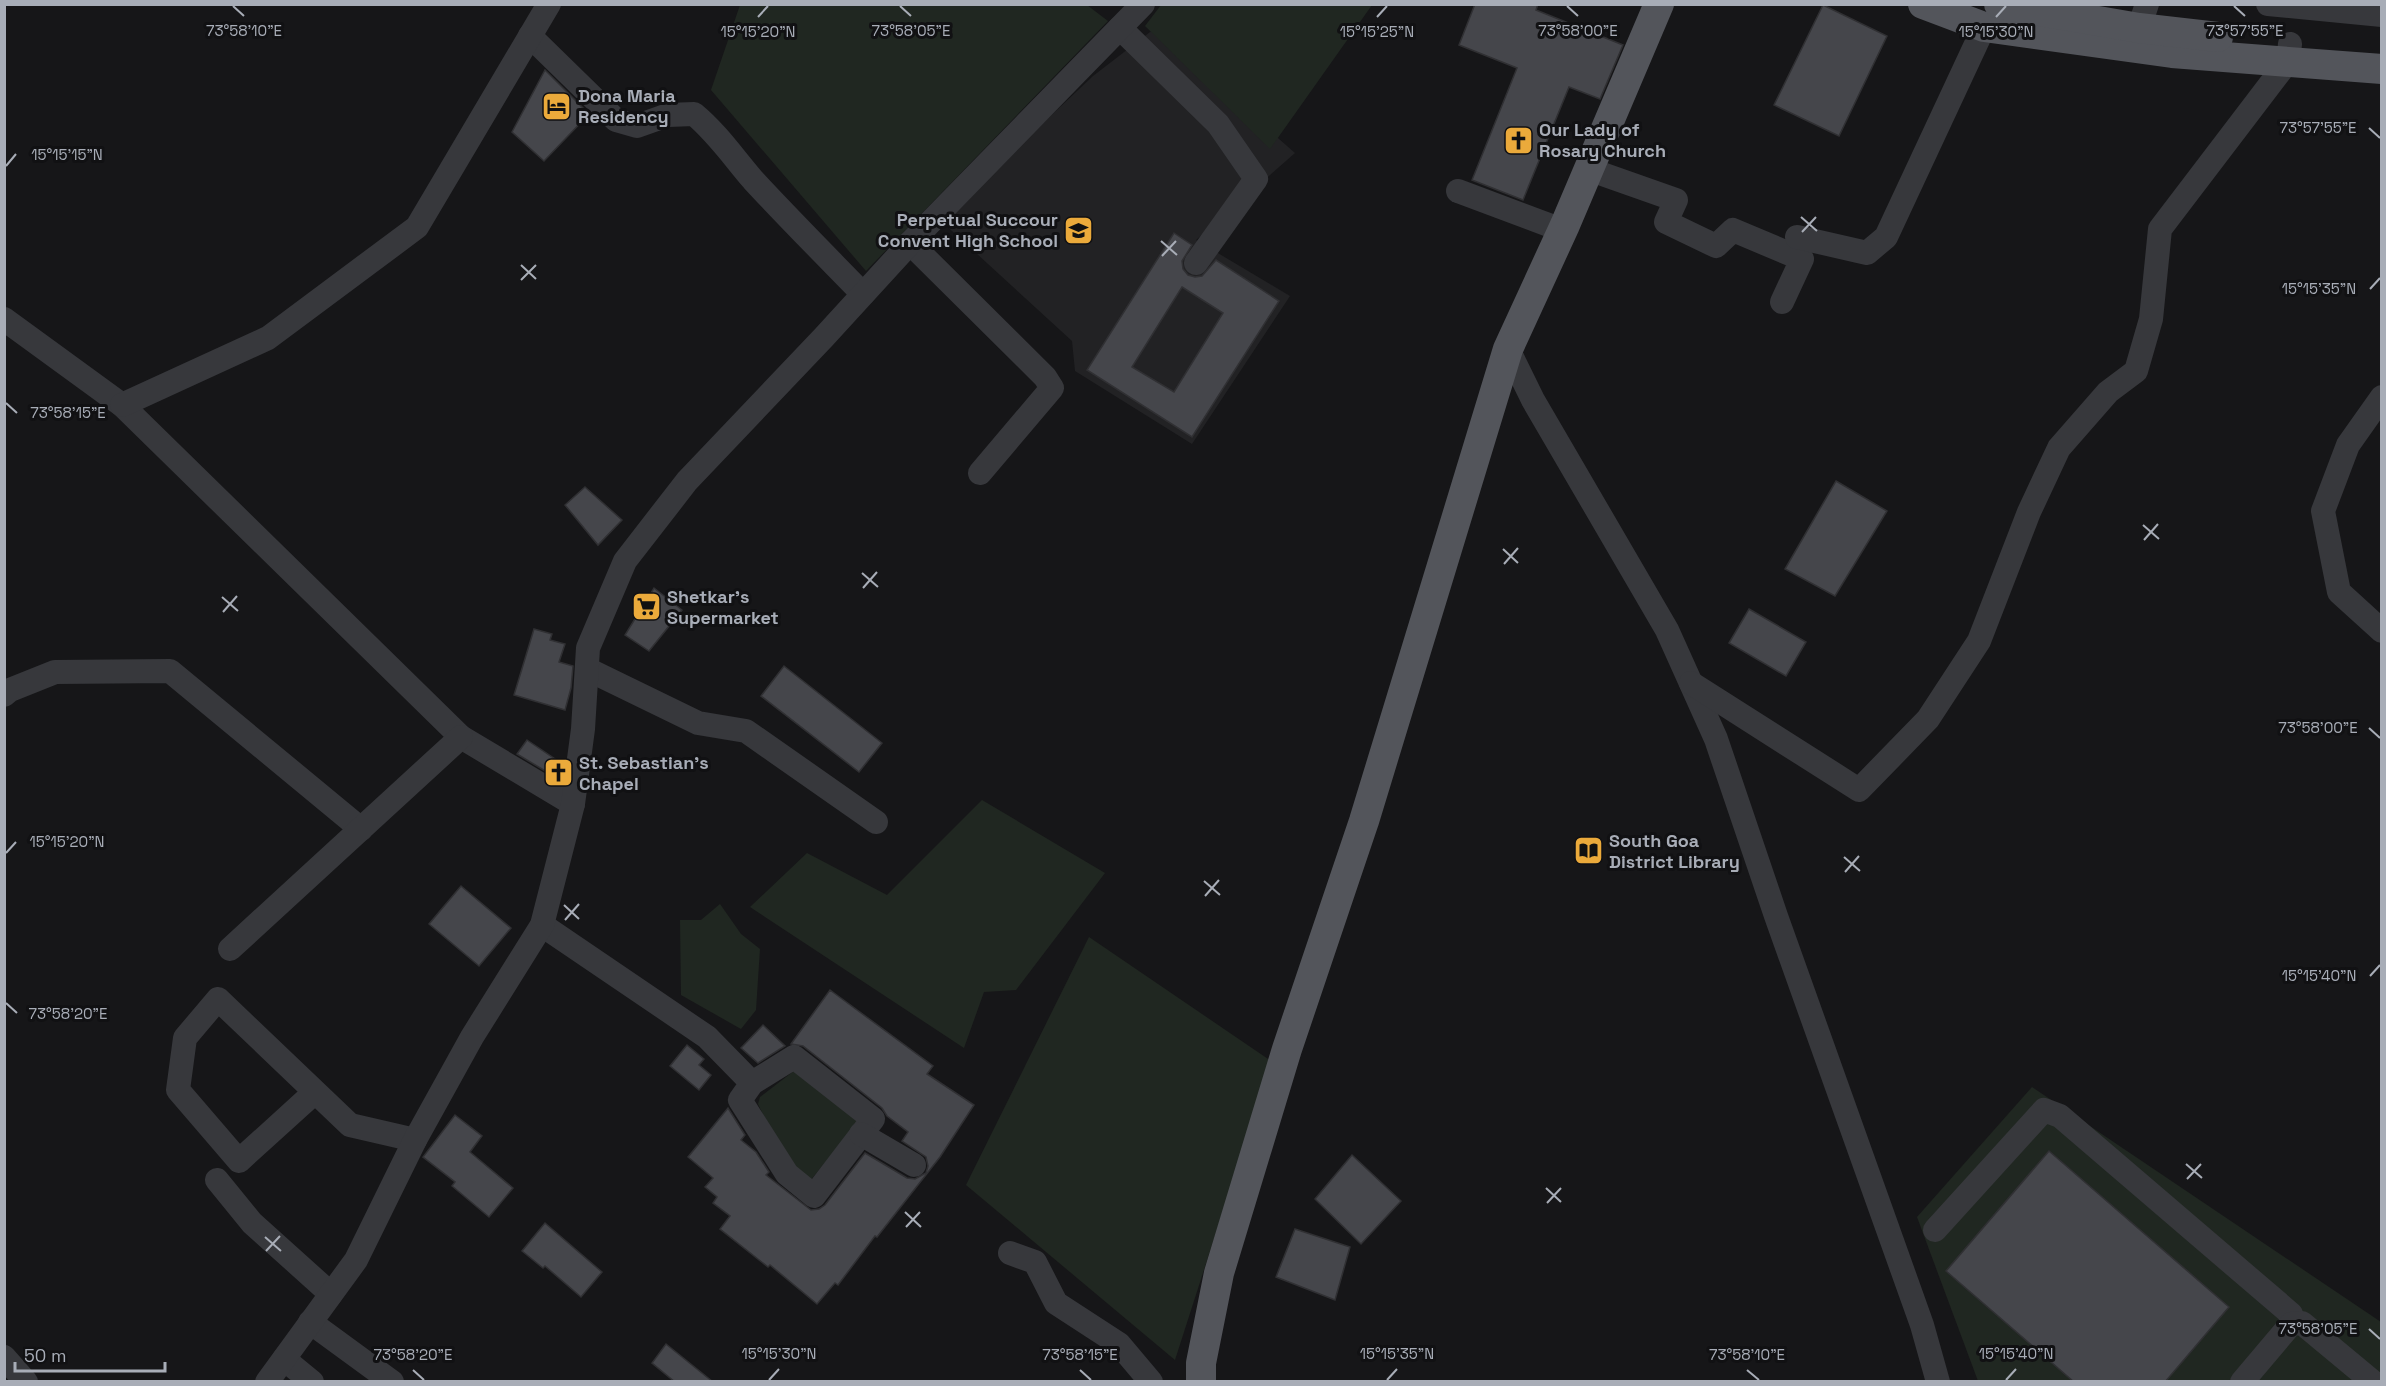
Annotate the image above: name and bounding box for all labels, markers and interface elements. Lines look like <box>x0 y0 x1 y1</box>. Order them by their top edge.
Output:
text: 73°58'10"E <box>206 21 282 40</box>
text: 73°58'05"E <box>872 21 950 40</box>
text: 73°58'00"E <box>1538 21 1618 40</box>
text: 73°57'55"E <box>2206 21 2284 40</box>
text: 15°15'20"N <box>721 22 796 41</box>
text: 15°15'25"N <box>1340 22 1414 41</box>
text: 15°15'30"N <box>1958 22 2034 41</box>
place label: Dona Maria Residency <box>578 84 676 128</box>
hotel icon: Dona Maria Residency <box>541 90 573 122</box>
place label: Our Lady of Rosary Church <box>1539 118 1666 162</box>
text: 73°57'55"E <box>2279 118 2357 137</box>
church icon: Our Lady of Rosary Church <box>1502 124 1534 156</box>
text: 15°15'15"N <box>31 145 103 164</box>
place label: Perpetual Succour Convent High School <box>878 208 1058 252</box>
school or university icon: Perpetual Succour Convent High School <box>1063 214 1095 246</box>
text: 15°15'35"N <box>2282 279 2356 298</box>
text: 73°58'15"E <box>30 403 106 422</box>
place label: Shetkar's Supermarket <box>667 585 779 629</box>
supermarket icon: Shetkar's Supermarket <box>630 591 662 623</box>
text: 73°58'00"E <box>2278 718 2358 737</box>
place label: St. Sebastian's Chapel <box>579 751 709 795</box>
church icon: St. Sebastian's Chapel <box>542 757 574 789</box>
place label: South Goa District Library <box>1609 829 1740 873</box>
text: 15°15'20"N <box>30 832 105 851</box>
library icon: South Goa District Library <box>1572 835 1604 867</box>
text: 15°15'40"N <box>2282 966 2356 985</box>
text: 73°58'20"E <box>29 1004 107 1023</box>
text: 73°58'05"E <box>2279 1319 2357 1338</box>
scale bar <box>15 1335 165 1373</box>
text: 50 m <box>24 1344 66 1367</box>
text: 15°15'30"N <box>741 1344 817 1363</box>
text: 15°15'35"N <box>1360 1344 1434 1363</box>
text: 15°15'40"N <box>1979 1344 2053 1363</box>
text: 73°58'20"E <box>374 1345 452 1364</box>
text: 73°58'15"E <box>1042 1345 1118 1364</box>
text: 73°58'10"E <box>1709 1345 1785 1364</box>

